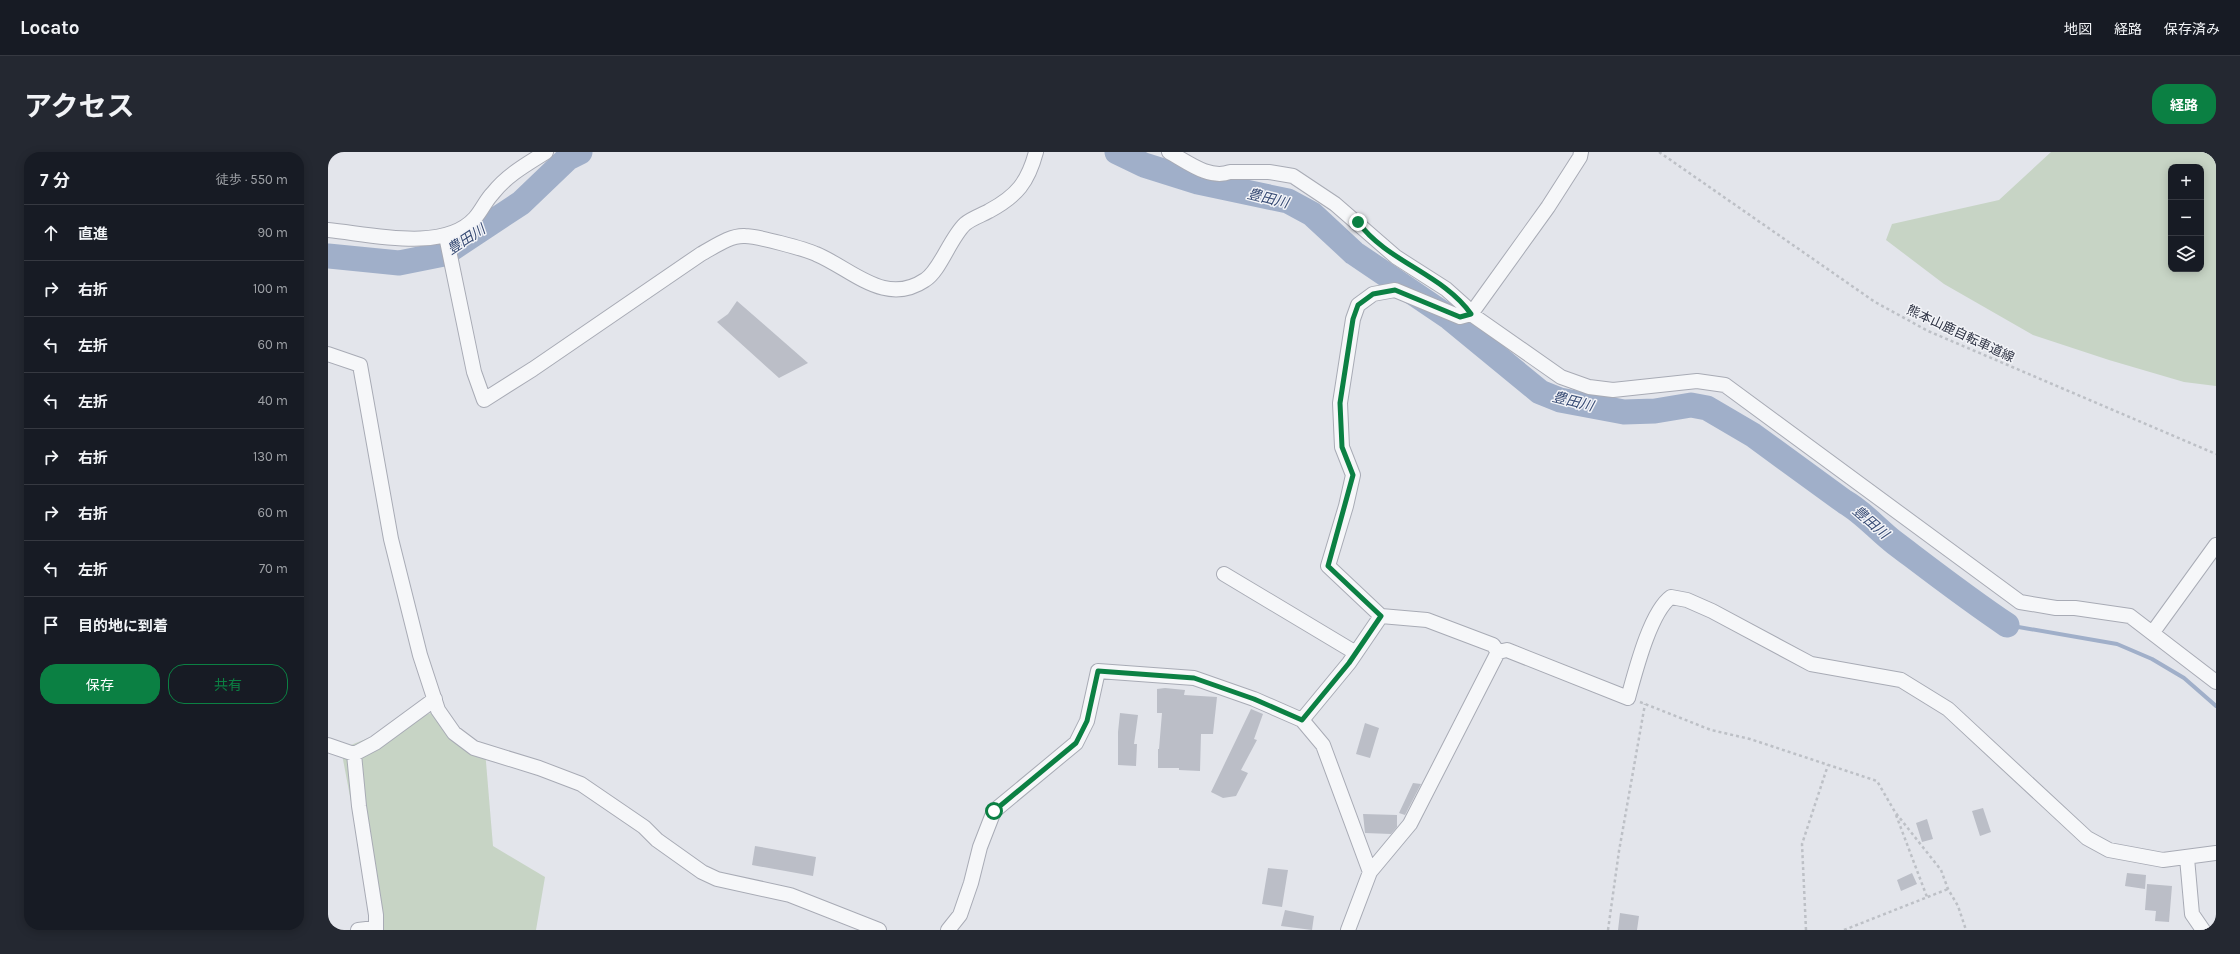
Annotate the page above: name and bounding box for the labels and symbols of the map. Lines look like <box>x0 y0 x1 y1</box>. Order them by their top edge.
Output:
water label: 豊田川 <box>1245 185 1292 212</box>
route end <box>1349 213 1367 231</box>
water label: 豊田川 <box>444 220 490 258</box>
street label: 熊本山鹿自転車道線 <box>1905 302 2017 365</box>
water label: 豊田川 <box>1550 388 1597 415</box>
water label: 豊田川 <box>1849 502 1894 544</box>
route start <box>985 802 1003 820</box>

